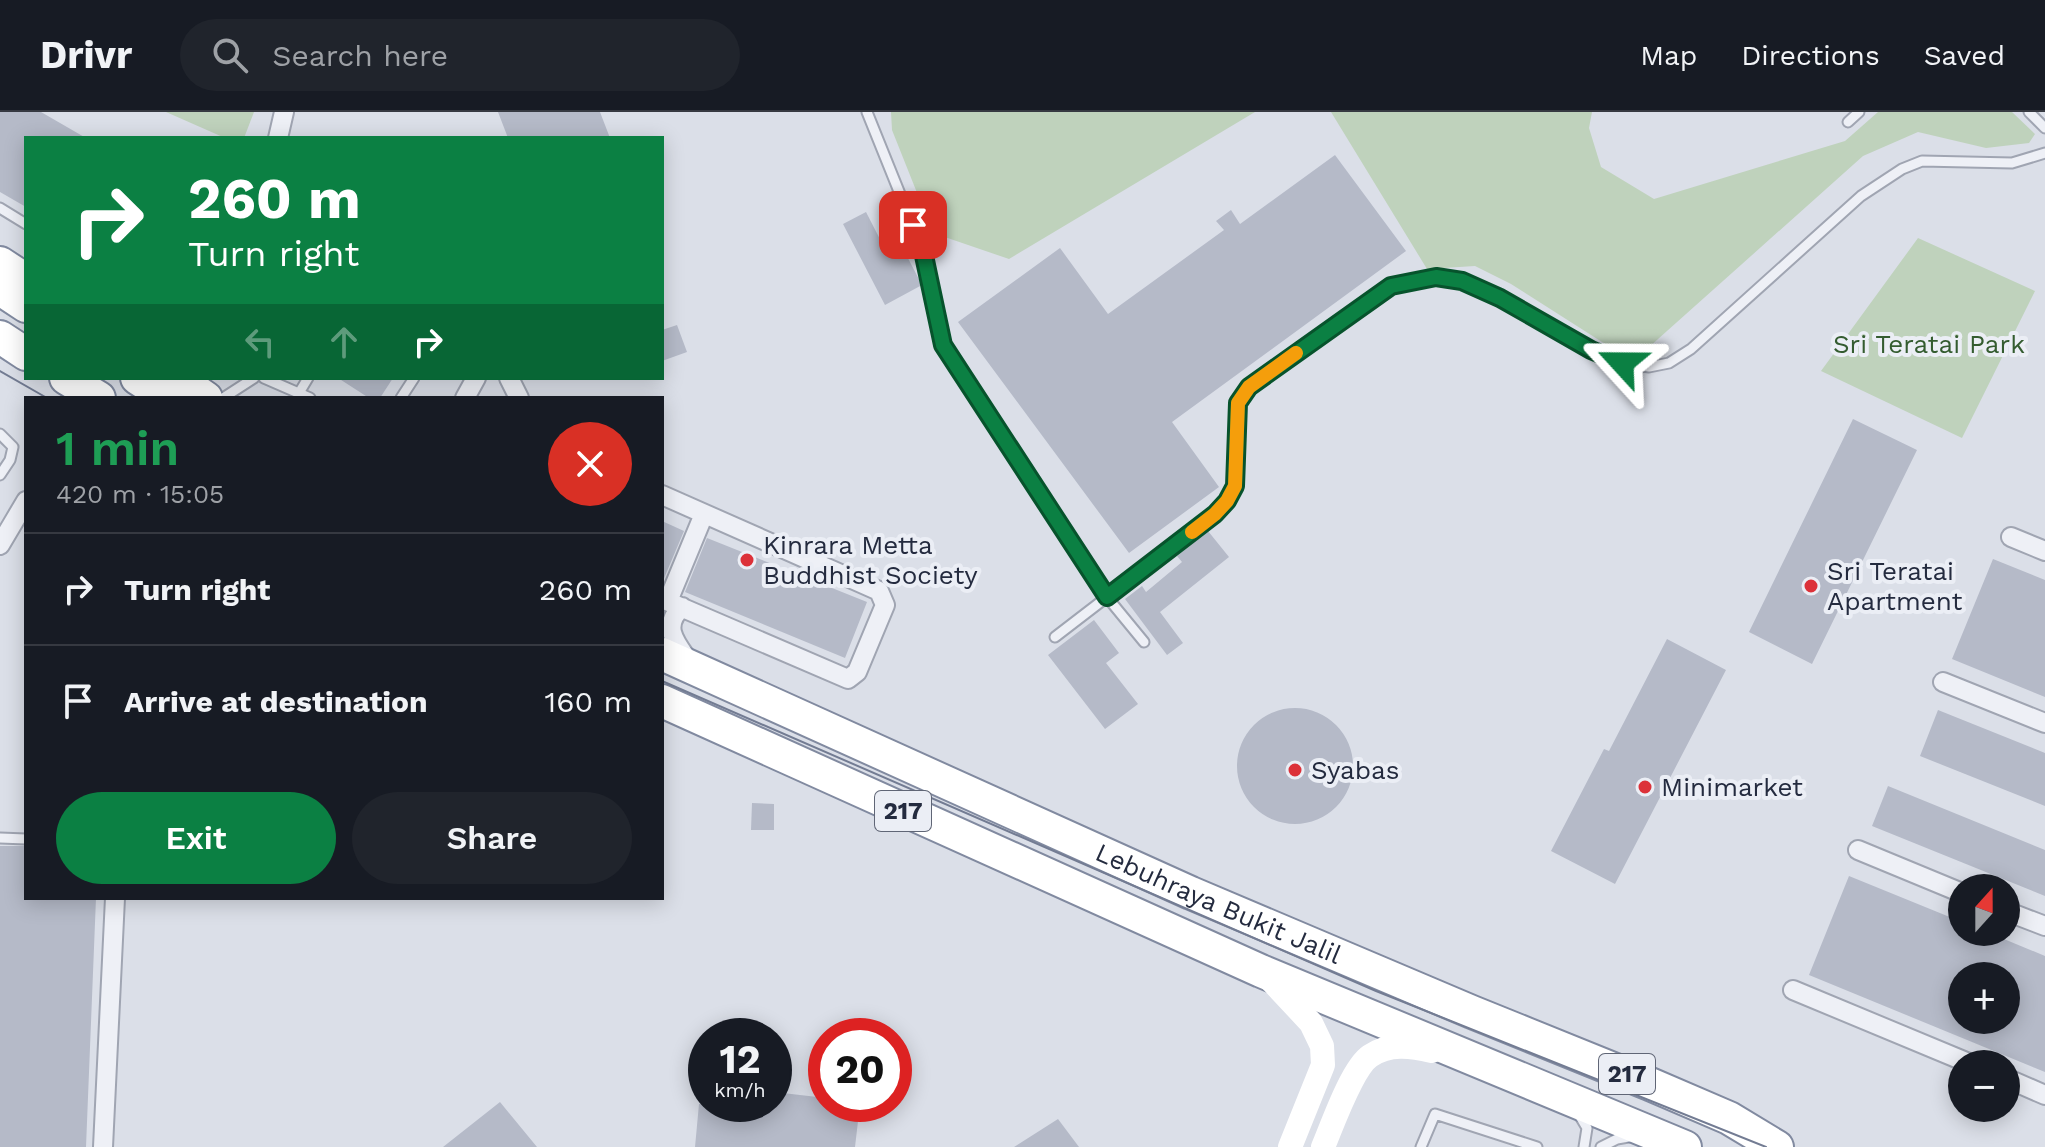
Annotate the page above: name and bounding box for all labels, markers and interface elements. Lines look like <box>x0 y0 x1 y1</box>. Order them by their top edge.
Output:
search box <box>180 19 740 91</box>
text: Drivr <box>40 33 132 77</box>
icon: search <box>208 33 252 77</box>
text: Search here <box>272 38 448 73</box>
text: Map <box>1640 39 1697 72</box>
text: Directions <box>1741 39 1880 72</box>
text: Saved <box>1924 39 2005 72</box>
text: 260 m <box>188 166 361 232</box>
icon: right <box>56 168 160 272</box>
pin <box>879 191 947 259</box>
icon: arrive <box>891 203 935 247</box>
text: Turn right <box>188 233 359 275</box>
icon: left <box>238 320 282 364</box>
icon: ahead <box>322 320 366 364</box>
icon: right <box>406 320 450 364</box>
position arrow <box>1580 321 1664 405</box>
park label: Sri Teratai Park <box>1833 329 2025 359</box>
text: 1 min <box>56 420 179 477</box>
button: close <box>548 422 632 506</box>
text: 420 m · 15:05 <box>56 479 224 509</box>
place label: Kinrara Metta Buddhist Society <box>763 530 978 590</box>
marker: Kinrara Metta Buddhist Society <box>738 551 756 569</box>
place label: Sri Teratai Apartment <box>1827 556 1963 616</box>
icon: right <box>56 567 100 611</box>
text: Turn right <box>124 572 270 607</box>
text: 260 m <box>539 572 632 607</box>
marker: Sri Teratai Apartment <box>1802 577 1820 595</box>
icon: arrive <box>56 679 100 723</box>
text: Arrive at destination <box>124 684 428 719</box>
text: 160 m <box>545 684 632 719</box>
place label: Syabas <box>1311 755 1400 785</box>
marker: Syabas <box>1286 761 1304 779</box>
place label: Minimarket <box>1661 772 1803 802</box>
marker: Minimarket <box>1636 778 1654 796</box>
road number: 217 <box>875 791 931 831</box>
button: Exit <box>56 792 336 884</box>
button: Share <box>352 792 632 884</box>
street label: Lebuhraya Bukit Jalil <box>1091 837 1346 970</box>
north arrow <box>1948 874 2020 946</box>
map controls <box>1948 874 2020 1122</box>
button: + <box>1948 962 2020 1034</box>
speed limit sign: 20 <box>808 1018 912 1122</box>
text: 12 <box>719 1036 761 1083</box>
button: − <box>1948 1050 2020 1122</box>
road number: 217 <box>1599 1054 1655 1094</box>
text: km/h <box>714 1078 766 1102</box>

